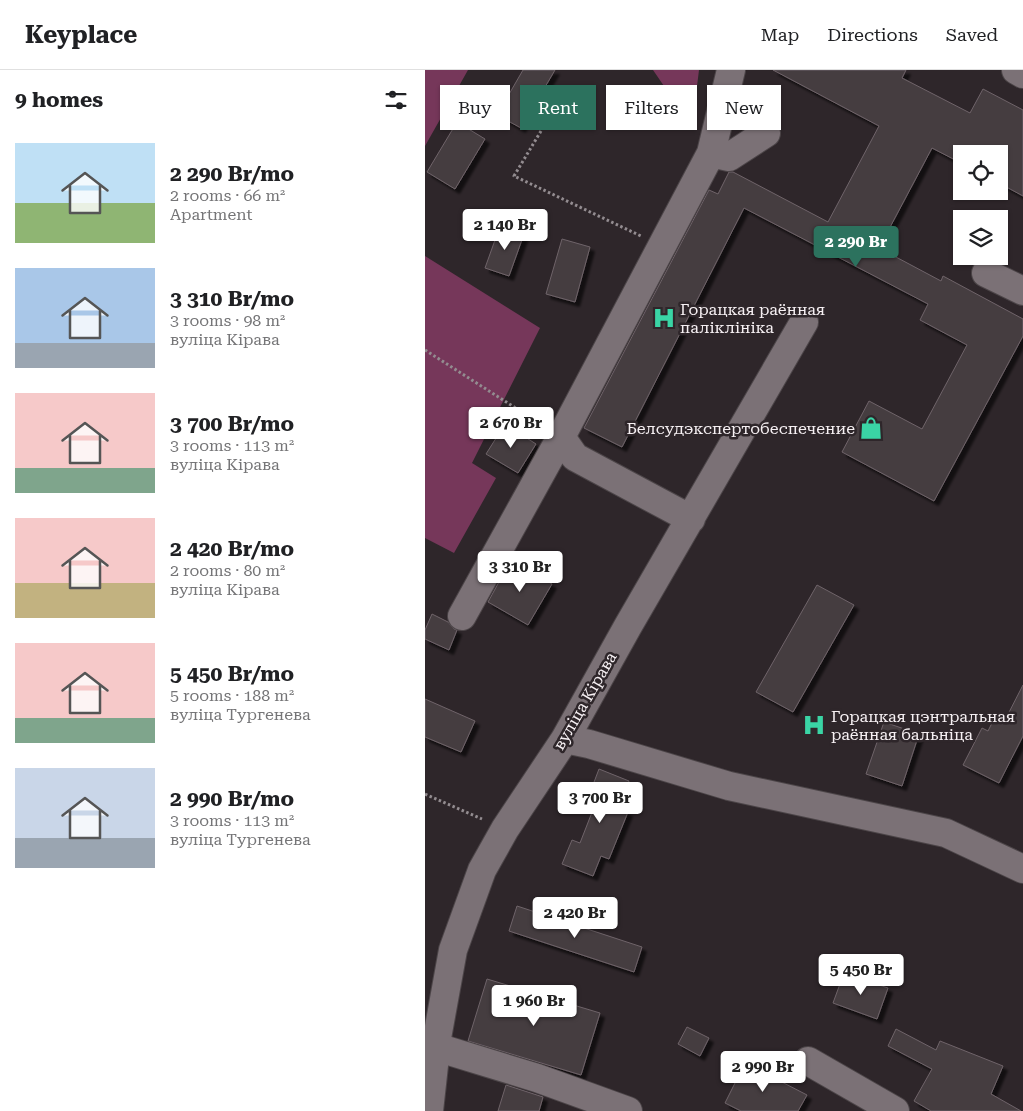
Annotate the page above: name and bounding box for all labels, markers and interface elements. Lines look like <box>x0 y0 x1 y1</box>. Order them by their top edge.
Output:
text: Keyplace <box>25 21 137 49</box>
text: Map <box>761 24 799 45</box>
text: Directions <box>827 24 918 45</box>
text: Saved <box>946 24 998 45</box>
chip: Buy <box>440 85 510 130</box>
chip: Rent <box>520 85 596 130</box>
chip: Filters <box>606 85 697 130</box>
chip: New <box>707 85 781 130</box>
icon: filters <box>382 86 410 114</box>
text: 9 homes <box>15 88 103 112</box>
map controls <box>953 145 1008 265</box>
button: locate <box>953 145 1008 200</box>
text: 2 290 Br/mo <box>170 162 294 186</box>
icon: home <box>55 163 115 223</box>
text: 2 rooms · 66 m² <box>170 186 285 205</box>
text: Apartment <box>170 205 253 224</box>
pin: 2 140 Br <box>453 208 557 251</box>
button: layers <box>953 210 1008 265</box>
text: 2 140 Br <box>474 215 536 234</box>
pin: 2 290 Br <box>804 226 908 268</box>
text: 2 290 Br <box>825 232 887 251</box>
text: 3 310 Br/mo <box>170 287 294 311</box>
icon: home <box>55 288 115 348</box>
place label: Горацкая раённая паліклініка <box>680 300 825 337</box>
hospital icon: Горацкая раённая паліклініка <box>651 305 677 331</box>
text: 3 rooms · 98 m² <box>170 311 285 330</box>
text: вуліца Кірава <box>170 330 280 349</box>
pin: 2 670 Br <box>459 406 563 449</box>
text: 3 700 Br/mo <box>170 412 294 436</box>
icon: home <box>55 413 115 473</box>
text: 2 670 Br <box>480 413 542 432</box>
shop icon: Белсудэкспертобеспечение <box>858 415 884 441</box>
place label: Белсудэкспертобеспечение <box>626 419 855 438</box>
text: 3 rooms · 113 m² <box>170 436 294 455</box>
text: вуліца Кірава <box>170 455 280 474</box>
text: 2 420 Br/mo <box>170 537 294 561</box>
icon: home <box>55 538 115 598</box>
pin: 3 310 Br <box>468 550 572 593</box>
text: 3 310 Br <box>489 557 551 576</box>
text: 2 rooms · 80 m² <box>170 561 285 580</box>
text: вуліца Кірава <box>170 580 280 599</box>
street label: вуліца Кірава <box>549 648 621 753</box>
text: 5 450 Br/mo <box>170 662 294 686</box>
icon: home <box>55 663 115 723</box>
text: 5 rooms · 188 m² <box>170 686 294 705</box>
text: вуліца Тургенева <box>170 705 311 724</box>
place label: Горацкая цэнтральная раённая бальніца <box>831 707 1015 744</box>
hospital icon: Горацкая цэнтральная раённая бальніца <box>801 712 827 738</box>
pin: 3 700 Br <box>548 782 652 824</box>
text: 2 990 Br/mo <box>170 787 294 811</box>
icon: home <box>55 788 115 848</box>
text: 3 700 Br <box>569 788 631 807</box>
text: 3 rooms · 113 m² <box>170 811 294 830</box>
text: вуліца Тургенева <box>170 830 311 849</box>
pin: 2 420 Br <box>523 896 627 939</box>
text: 2 420 Br <box>544 903 606 922</box>
pin: 5 450 Br <box>809 954 913 996</box>
text: 5 450 Br <box>830 960 892 979</box>
pin: 1 960 Br <box>482 984 586 1027</box>
text: 1 960 Br <box>503 991 565 1010</box>
pin: 2 990 Br <box>711 1050 815 1093</box>
text: 2 990 Br <box>732 1057 794 1076</box>

